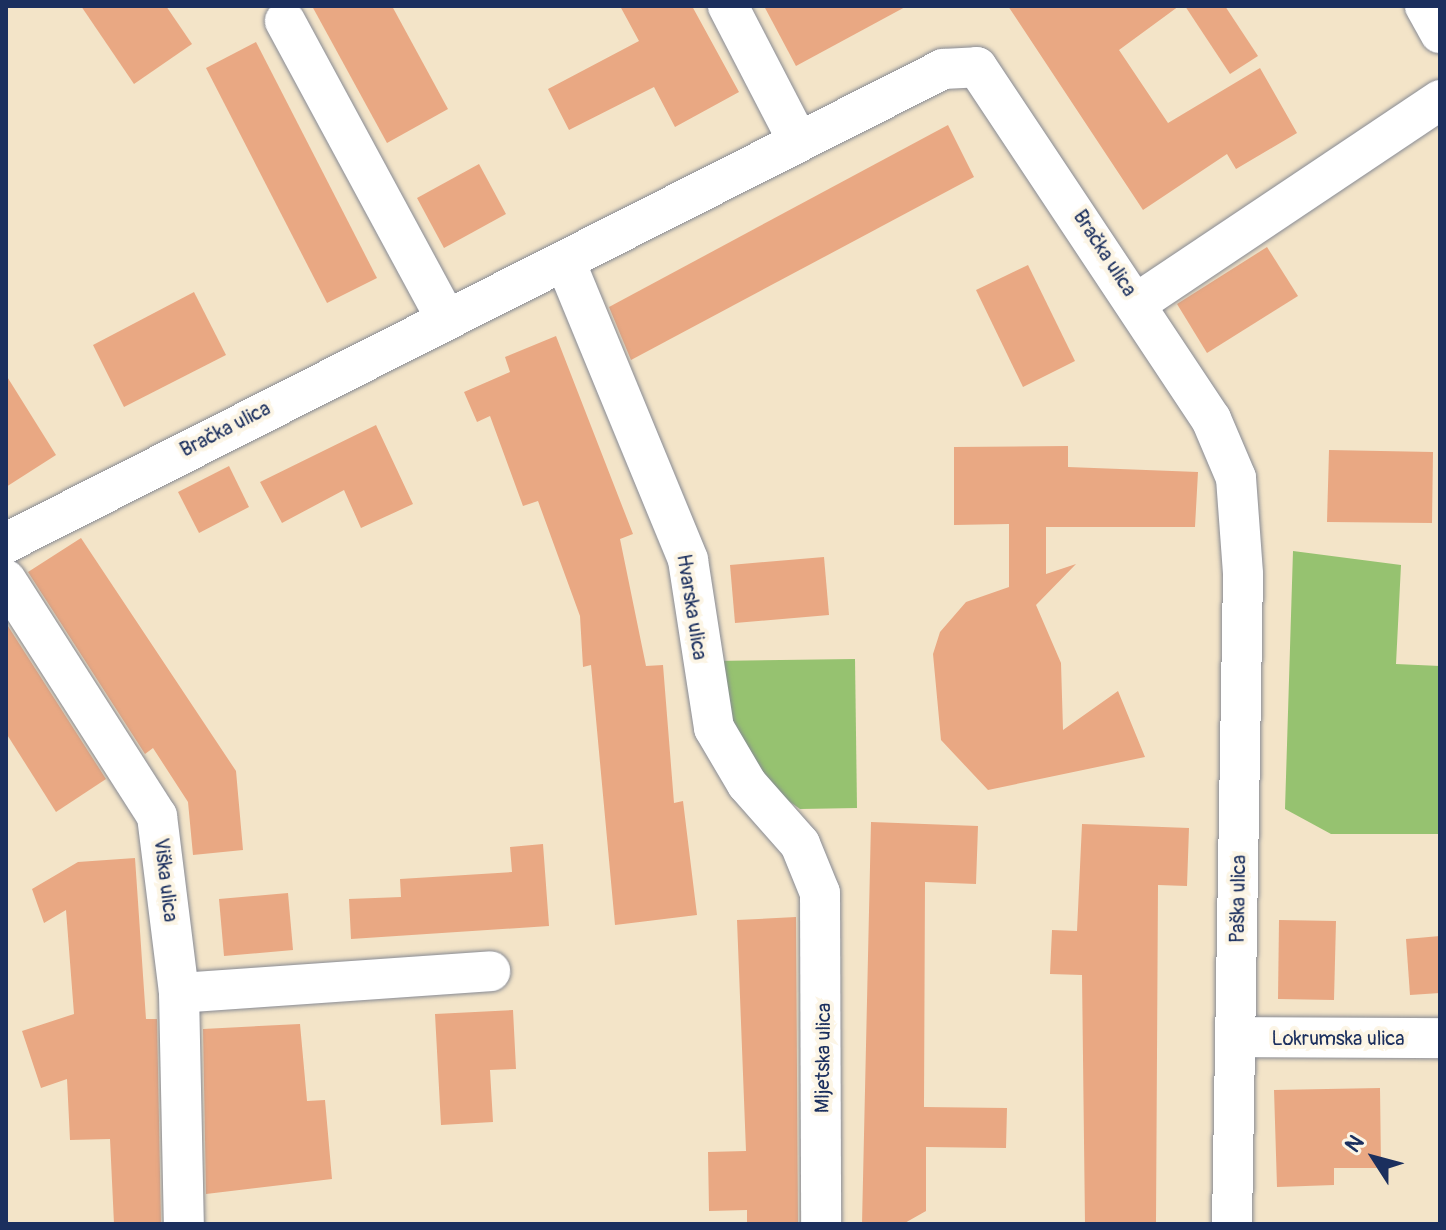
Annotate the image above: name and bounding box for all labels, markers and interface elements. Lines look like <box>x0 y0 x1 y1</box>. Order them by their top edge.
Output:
street label: Bračka ulica <box>1068 205 1142 301</box>
street label: Bračka ulica <box>176 396 274 462</box>
street label: Hvarska ulica <box>672 552 712 662</box>
street label: Viška ulica <box>149 837 183 923</box>
street label: Paška ulica <box>1225 855 1251 943</box>
street label: Mljetska ulica <box>810 1003 836 1113</box>
street label: Lokrumska ulica <box>1271 1026 1405 1050</box>
north arrow <box>1334 1118 1414 1198</box>
text: N <box>1339 1130 1370 1158</box>

